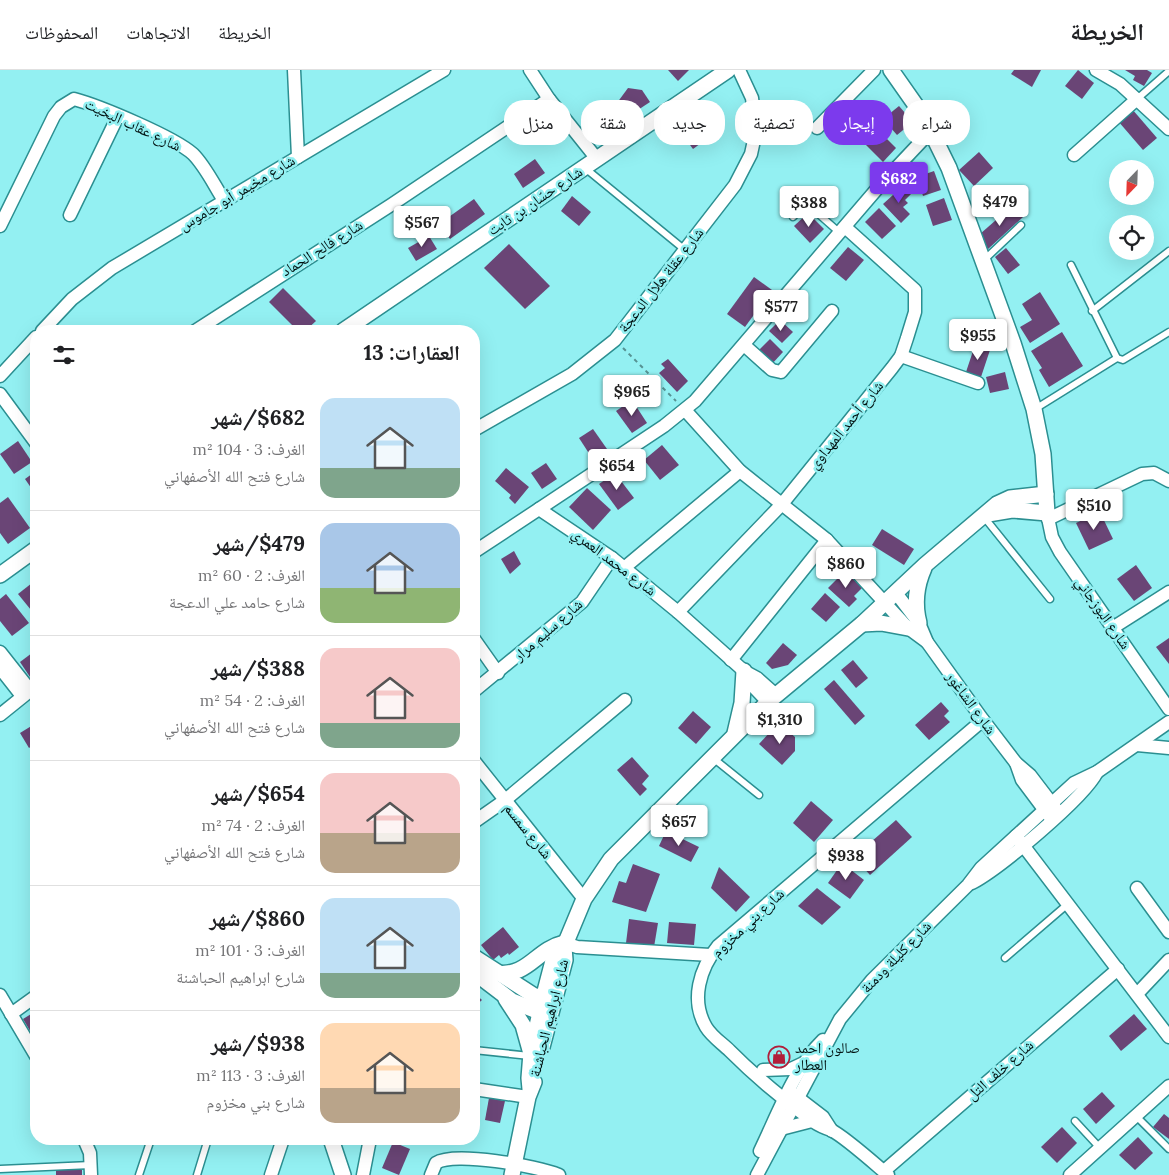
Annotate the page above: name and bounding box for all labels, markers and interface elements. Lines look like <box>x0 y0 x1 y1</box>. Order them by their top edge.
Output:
text: الخريطة <box>1070 16 1144 47</box>
text: المحفوظات <box>25 21 98 44</box>
text: الاتجاهات <box>126 21 190 44</box>
text: الخريطة <box>218 21 271 44</box>
street label: شارع عقاب البخيت <box>82 94 184 156</box>
chip: منزل <box>504 100 571 145</box>
chip: شقة <box>581 100 644 145</box>
chip: جديد <box>654 100 725 145</box>
chip: تصفية <box>735 100 813 145</box>
chip: إيجار <box>823 100 893 145</box>
chip: شراء <box>903 100 970 145</box>
street label: شارع مخيمر أبو جاموس <box>175 150 299 236</box>
north arrow <box>1109 160 1154 205</box>
map controls <box>1109 160 1154 260</box>
street label: شارع حسّان بن ثابت <box>484 162 587 240</box>
pin: $682 <box>869 162 929 204</box>
text: $682 <box>881 168 917 188</box>
pin: $479 <box>970 184 1030 227</box>
pin: $388 <box>779 186 839 228</box>
text: $479 <box>983 191 1017 211</box>
text: $388 <box>791 192 827 212</box>
pin: $567 <box>392 206 452 248</box>
text: $567 <box>405 212 439 232</box>
street label: شارع فالح الحماد <box>277 215 367 281</box>
button: locate <box>1109 215 1154 260</box>
street label: شارع عقلة هلال الدعجة <box>614 223 708 337</box>
pin: $577 <box>751 290 811 332</box>
text: $577 <box>764 296 798 316</box>
pin: $955 <box>948 318 1008 361</box>
text: $955 <box>960 325 996 345</box>
text: العقارات: 13 <box>363 339 460 366</box>
icon: filters <box>50 341 78 369</box>
pin: $965 <box>602 374 662 417</box>
street label: شارع أحمد المهداوي <box>804 376 889 475</box>
text: $965 <box>614 381 650 401</box>
text: $682/شهر <box>211 404 305 431</box>
icon: home <box>360 418 420 478</box>
text: الغرف: 3 · 104 m² <box>192 439 305 459</box>
pin: $654 <box>587 448 647 491</box>
text: $654 <box>599 455 635 475</box>
text: شارع فتح الله الأصفهاني <box>164 466 305 486</box>
pin: $510 <box>1064 488 1124 531</box>
text: $510 <box>1077 495 1111 515</box>
street label: شارع محمد العمري <box>567 524 660 602</box>
text: $479/شهر <box>213 530 305 557</box>
icon: home <box>360 543 420 603</box>
pin: $860 <box>816 546 876 589</box>
text: $860 <box>827 553 865 573</box>
text: الغرف: 2 · 60 m² <box>198 565 305 585</box>
street label: شارع البوزجاني <box>1069 573 1135 654</box>
text: شارع حامد علي الدعجة <box>169 592 305 612</box>
street label: شارع سليم مرار <box>508 594 587 666</box>
text: $388/شهر <box>211 655 305 682</box>
street label: شارع الشاغور <box>941 667 1001 739</box>
icon: home <box>360 668 420 728</box>
text: الغرف: 2 · 54 m² <box>200 690 305 710</box>
pin: $1,310 <box>739 702 821 745</box>
text: $1,310 <box>757 709 803 729</box>
text: شارع فتح الله الأصفهاني <box>164 717 305 737</box>
text: $654/شهر <box>212 780 305 807</box>
icon: home <box>360 793 420 853</box>
street label: شارع سمسم <box>499 799 557 863</box>
pin: $657 <box>649 804 709 847</box>
text: $657 <box>662 811 696 831</box>
text: الغرف: 2 · 74 m² <box>201 815 305 835</box>
pin: $938 <box>816 838 876 881</box>
text: شارع فتح الله الأصفهاني <box>164 842 305 862</box>
text: $938 <box>828 845 864 865</box>
street label: شارع بني مخزوم <box>707 884 790 963</box>
text: $860/شهر <box>209 905 305 932</box>
street label: شارع كليلة ودمنة <box>856 916 936 998</box>
icon: home <box>360 918 420 978</box>
text: الغرف: 3 · 101 m² <box>195 940 305 960</box>
street label: شارع ابراهيم الحباشنة <box>525 957 573 1079</box>
text: شارع ابراهيم الحباشنة <box>176 967 305 987</box>
text: $938/شهر <box>211 1030 305 1057</box>
street label: شارع خلف التل <box>962 1035 1038 1105</box>
place label: صالون احمد العطار <box>794 1038 860 1074</box>
icon: home <box>360 1043 420 1103</box>
shop icon: صالون احمد العطار <box>767 1045 791 1069</box>
text: الغرف: 3 · 113 m² <box>196 1065 305 1085</box>
text: شارع بني مخزوم <box>206 1092 305 1112</box>

